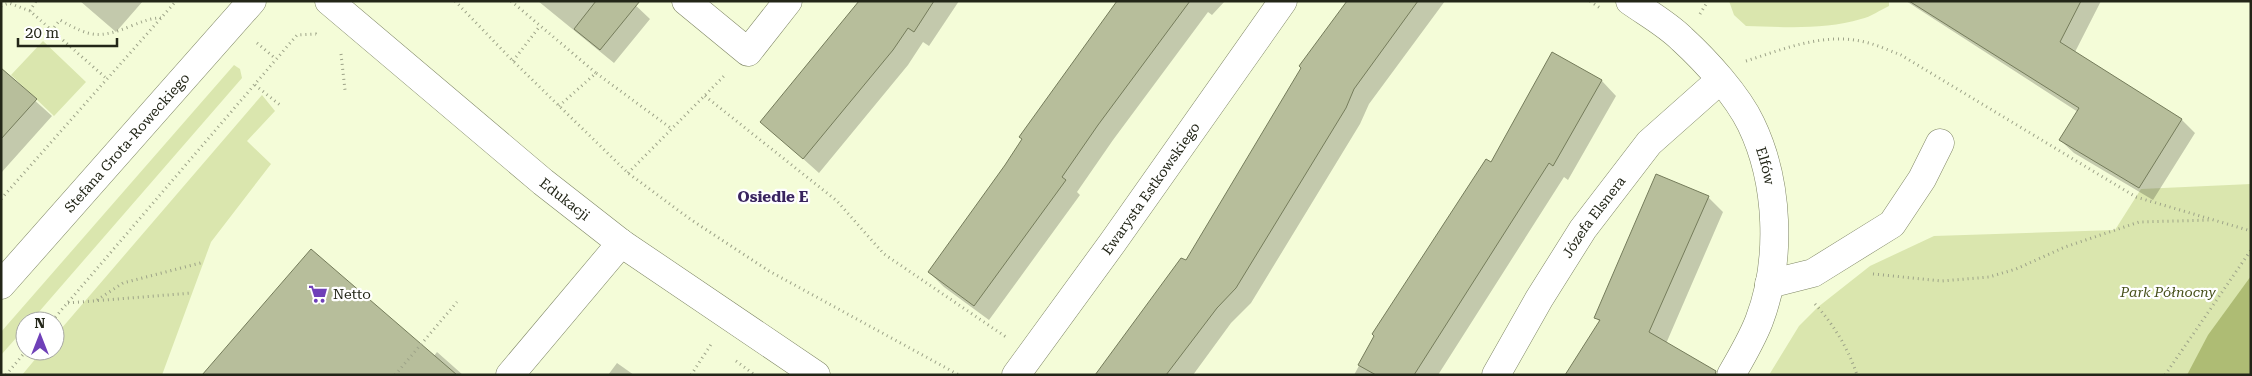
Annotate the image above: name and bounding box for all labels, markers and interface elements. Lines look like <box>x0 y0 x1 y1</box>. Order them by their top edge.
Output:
scale bar <box>18 15 116 47</box>
text: 20 m <box>25 24 60 42</box>
street label: Stefana Grota-Roweckiego <box>61 70 193 216</box>
street label: Ewarysta Estkowskiego <box>1098 119 1203 258</box>
street label: Elfów <box>1753 145 1778 187</box>
street label: Józefa Elsnera <box>1559 173 1629 261</box>
street label: Edukacji <box>537 175 593 224</box>
district label: Osiedle E <box>738 188 809 206</box>
supermarket icon: Netto <box>307 283 329 305</box>
park label: Park Północny <box>2119 284 2217 300</box>
place label: Netto <box>333 286 371 302</box>
north arrow <box>15 311 65 361</box>
text: N <box>35 315 46 331</box>

